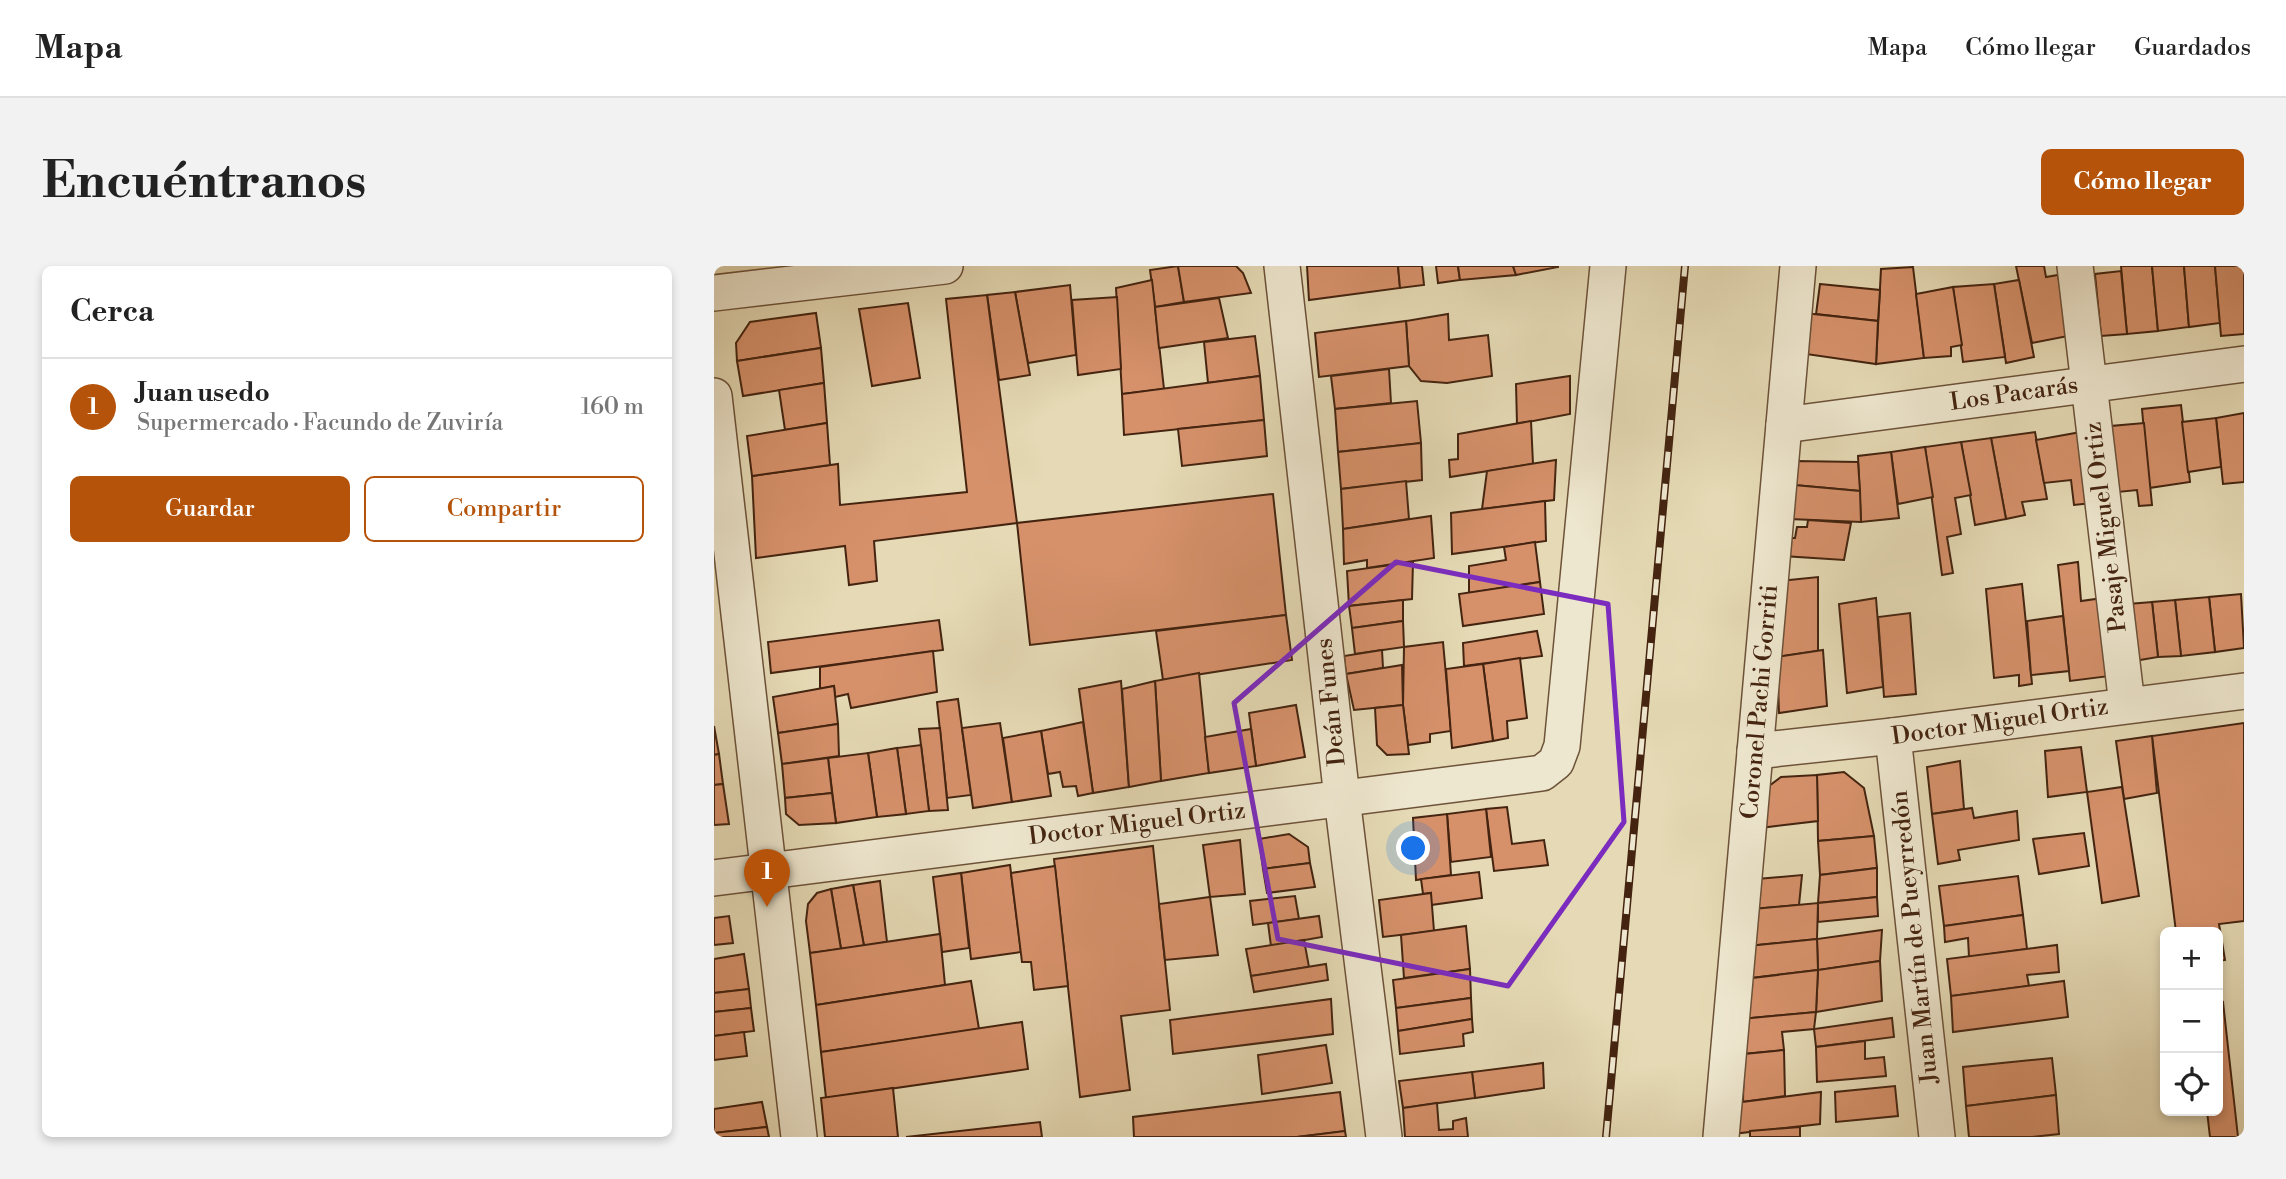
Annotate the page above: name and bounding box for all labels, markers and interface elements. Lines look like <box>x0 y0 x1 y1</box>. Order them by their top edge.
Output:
text: Mapa <box>35 28 122 69</box>
text: Mapa <box>1868 33 1927 63</box>
text: Cómo llegar <box>1965 33 2096 63</box>
text: Guardados <box>2134 33 2251 63</box>
button: Cómo llegar <box>2041 149 2244 215</box>
text: Encuéntranos <box>42 152 366 213</box>
text: Cerca <box>70 293 154 331</box>
street label: Los Pacarás <box>1948 370 2080 418</box>
text: Juan usedo <box>137 377 270 409</box>
text: 1 <box>87 393 99 421</box>
text: 160 m <box>581 393 644 421</box>
text: Supermercado · Facundo de Zuviría <box>137 409 503 437</box>
street label: Pasaje Miguel Ortiz <box>2078 420 2134 634</box>
button: Guardar <box>70 476 350 542</box>
button: Compartir <box>364 476 644 542</box>
street label: Coronel Pachi Gorriti <box>1735 583 1785 821</box>
street label: Deán Funes <box>1309 637 1353 767</box>
street label: Doctor Miguel Ortiz <box>1890 692 2110 752</box>
street label: Juan Martín de Pueyrredón <box>1885 789 1945 1086</box>
street label: Doctor Miguel Ortiz <box>1027 796 1247 852</box>
your location <box>1396 831 1430 865</box>
pin: 1 <box>744 849 790 907</box>
map controls <box>2160 927 2223 1116</box>
button: + <box>2160 927 2223 990</box>
button: − <box>2160 990 2223 1053</box>
button: locate <box>2160 1053 2223 1116</box>

